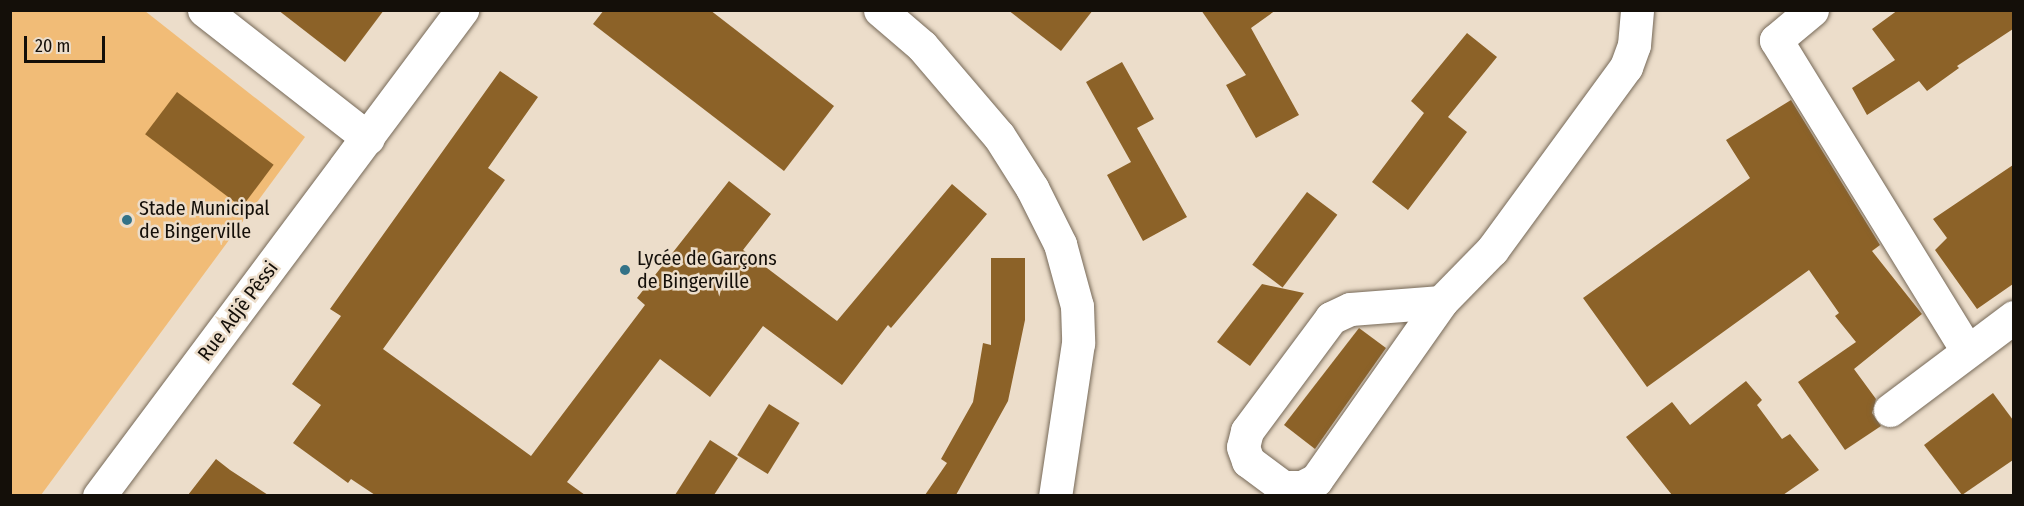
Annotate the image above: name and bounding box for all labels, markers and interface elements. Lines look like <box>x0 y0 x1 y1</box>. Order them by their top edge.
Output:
scale bar <box>27 24 108 62</box>
text: 20 m <box>35 35 70 57</box>
place label: Stade Municipal de Bingerville <box>139 196 270 243</box>
marker: Stade Municipal de Bingerville <box>120 213 134 227</box>
place label: Lycée de Garçons de Bingerville <box>637 246 777 293</box>
street label: Rue Adjê Pêssi <box>193 256 283 366</box>
marker: Lycée de Garçons de Bingerville <box>618 263 632 277</box>

